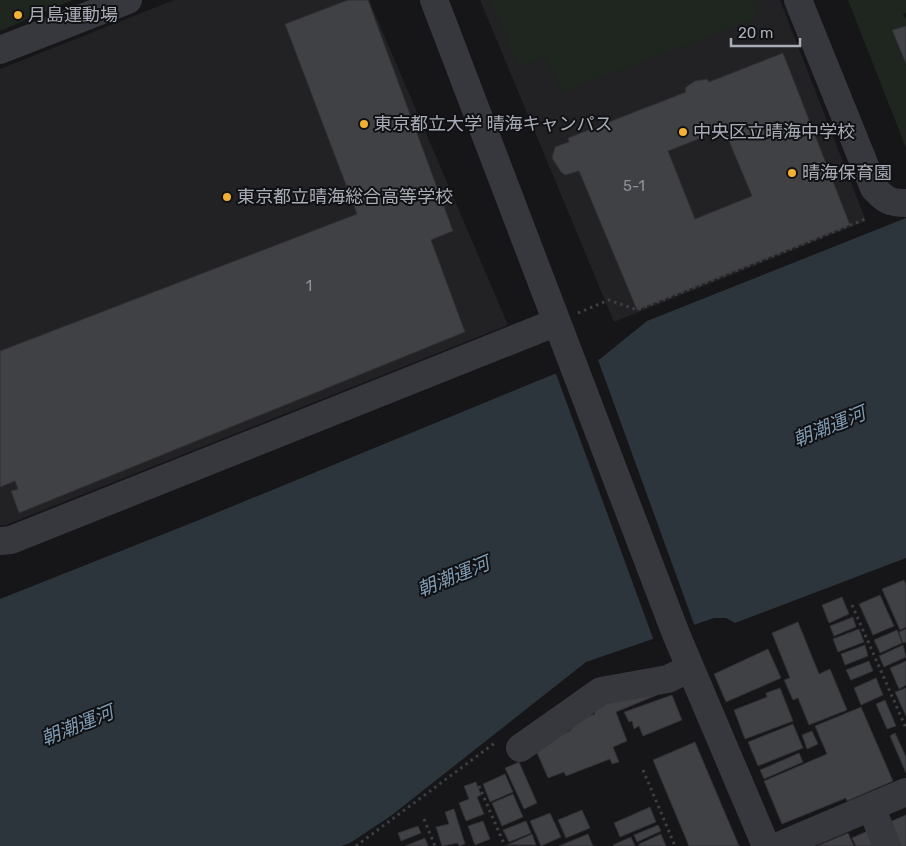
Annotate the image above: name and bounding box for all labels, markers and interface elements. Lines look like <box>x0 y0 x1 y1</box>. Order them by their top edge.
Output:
place label: 月島運動場 <box>28 4 118 26</box>
marker: 月島運動場 <box>12 9 24 21</box>
scale bar <box>731 15 800 47</box>
text: 20 m <box>738 24 773 42</box>
place label: 東京都立大学 晴海キャンパス <box>374 113 612 135</box>
marker: 東京都立大学 晴海キャンパス <box>358 118 370 130</box>
place label: 中央区立晴海中学校 <box>693 121 855 143</box>
marker: 中央区立晴海中学校 <box>677 126 689 138</box>
place label: 晴海保育園 <box>802 162 892 184</box>
marker: 晴海保育園 <box>786 167 798 179</box>
house number: 5-1 <box>623 177 645 195</box>
place label: 東京都立晴海総合高等学校 <box>237 186 453 208</box>
marker: 東京都立晴海総合高等学校 <box>221 191 233 203</box>
house number: 1 <box>306 277 312 295</box>
water label: 朝潮運河 <box>790 400 872 451</box>
water label: 朝潮運河 <box>414 550 496 601</box>
water label: 朝潮運河 <box>38 699 120 750</box>

